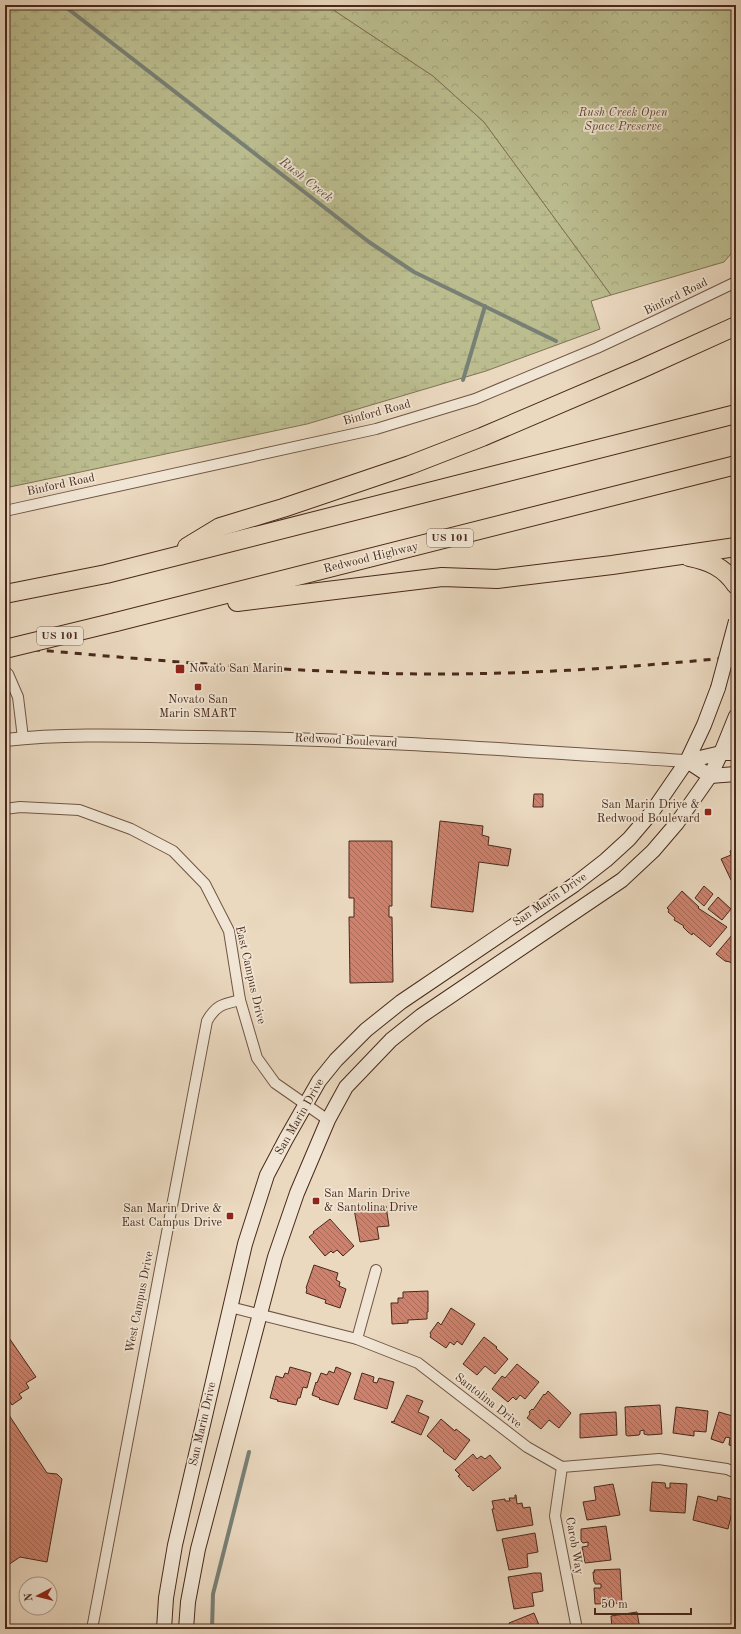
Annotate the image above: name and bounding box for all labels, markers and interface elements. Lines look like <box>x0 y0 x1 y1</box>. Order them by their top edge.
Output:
park label: Rush Creek Open Space Preserve <box>577 107 668 133</box>
water label: Rush Creek <box>276 155 335 205</box>
street label: Binford Road <box>642 276 710 318</box>
street label: Binford Road <box>342 398 412 428</box>
street label: Binford Road <box>26 472 96 498</box>
road number: US 101 <box>427 529 473 547</box>
street label: Redwood Highway <box>322 540 420 576</box>
road number: US 101 <box>37 627 83 645</box>
marker: Novato San Marin <box>174 663 186 675</box>
place label: Novato San Marin <box>189 663 283 675</box>
marker: Novato San Marin SMART <box>193 682 203 692</box>
place label: Novato San Marin SMART <box>159 694 237 720</box>
street label: Redwood Boulevard <box>294 732 398 750</box>
place label: San Marin Drive & Redwood Boulevard <box>597 799 700 825</box>
marker: San Marin Drive & Redwood Boulevard <box>703 807 713 817</box>
street label: San Marin Drive <box>511 871 589 929</box>
street label: East Campus Drive <box>233 925 267 1026</box>
street label: San Marin Drive <box>273 1076 327 1157</box>
place label: San Marin Drive & Santolina Drive <box>324 1188 418 1214</box>
marker: San Marin Drive & Santolina Drive <box>311 1196 321 1206</box>
place label: San Marin Drive & East Campus Drive <box>122 1203 222 1229</box>
marker: San Marin Drive & East Campus Drive <box>225 1211 235 1221</box>
street label: West Campus Drive <box>124 1250 156 1354</box>
street label: Santolina Drive <box>452 1371 524 1431</box>
street label: San Marin Drive <box>187 1380 219 1467</box>
street label: Carob Way <box>563 1516 585 1576</box>
north arrow <box>18 1576 58 1616</box>
scale bar <box>595 1590 691 1616</box>
text: N <box>24 1592 36 1602</box>
text: 50 m <box>601 1598 628 1611</box>

